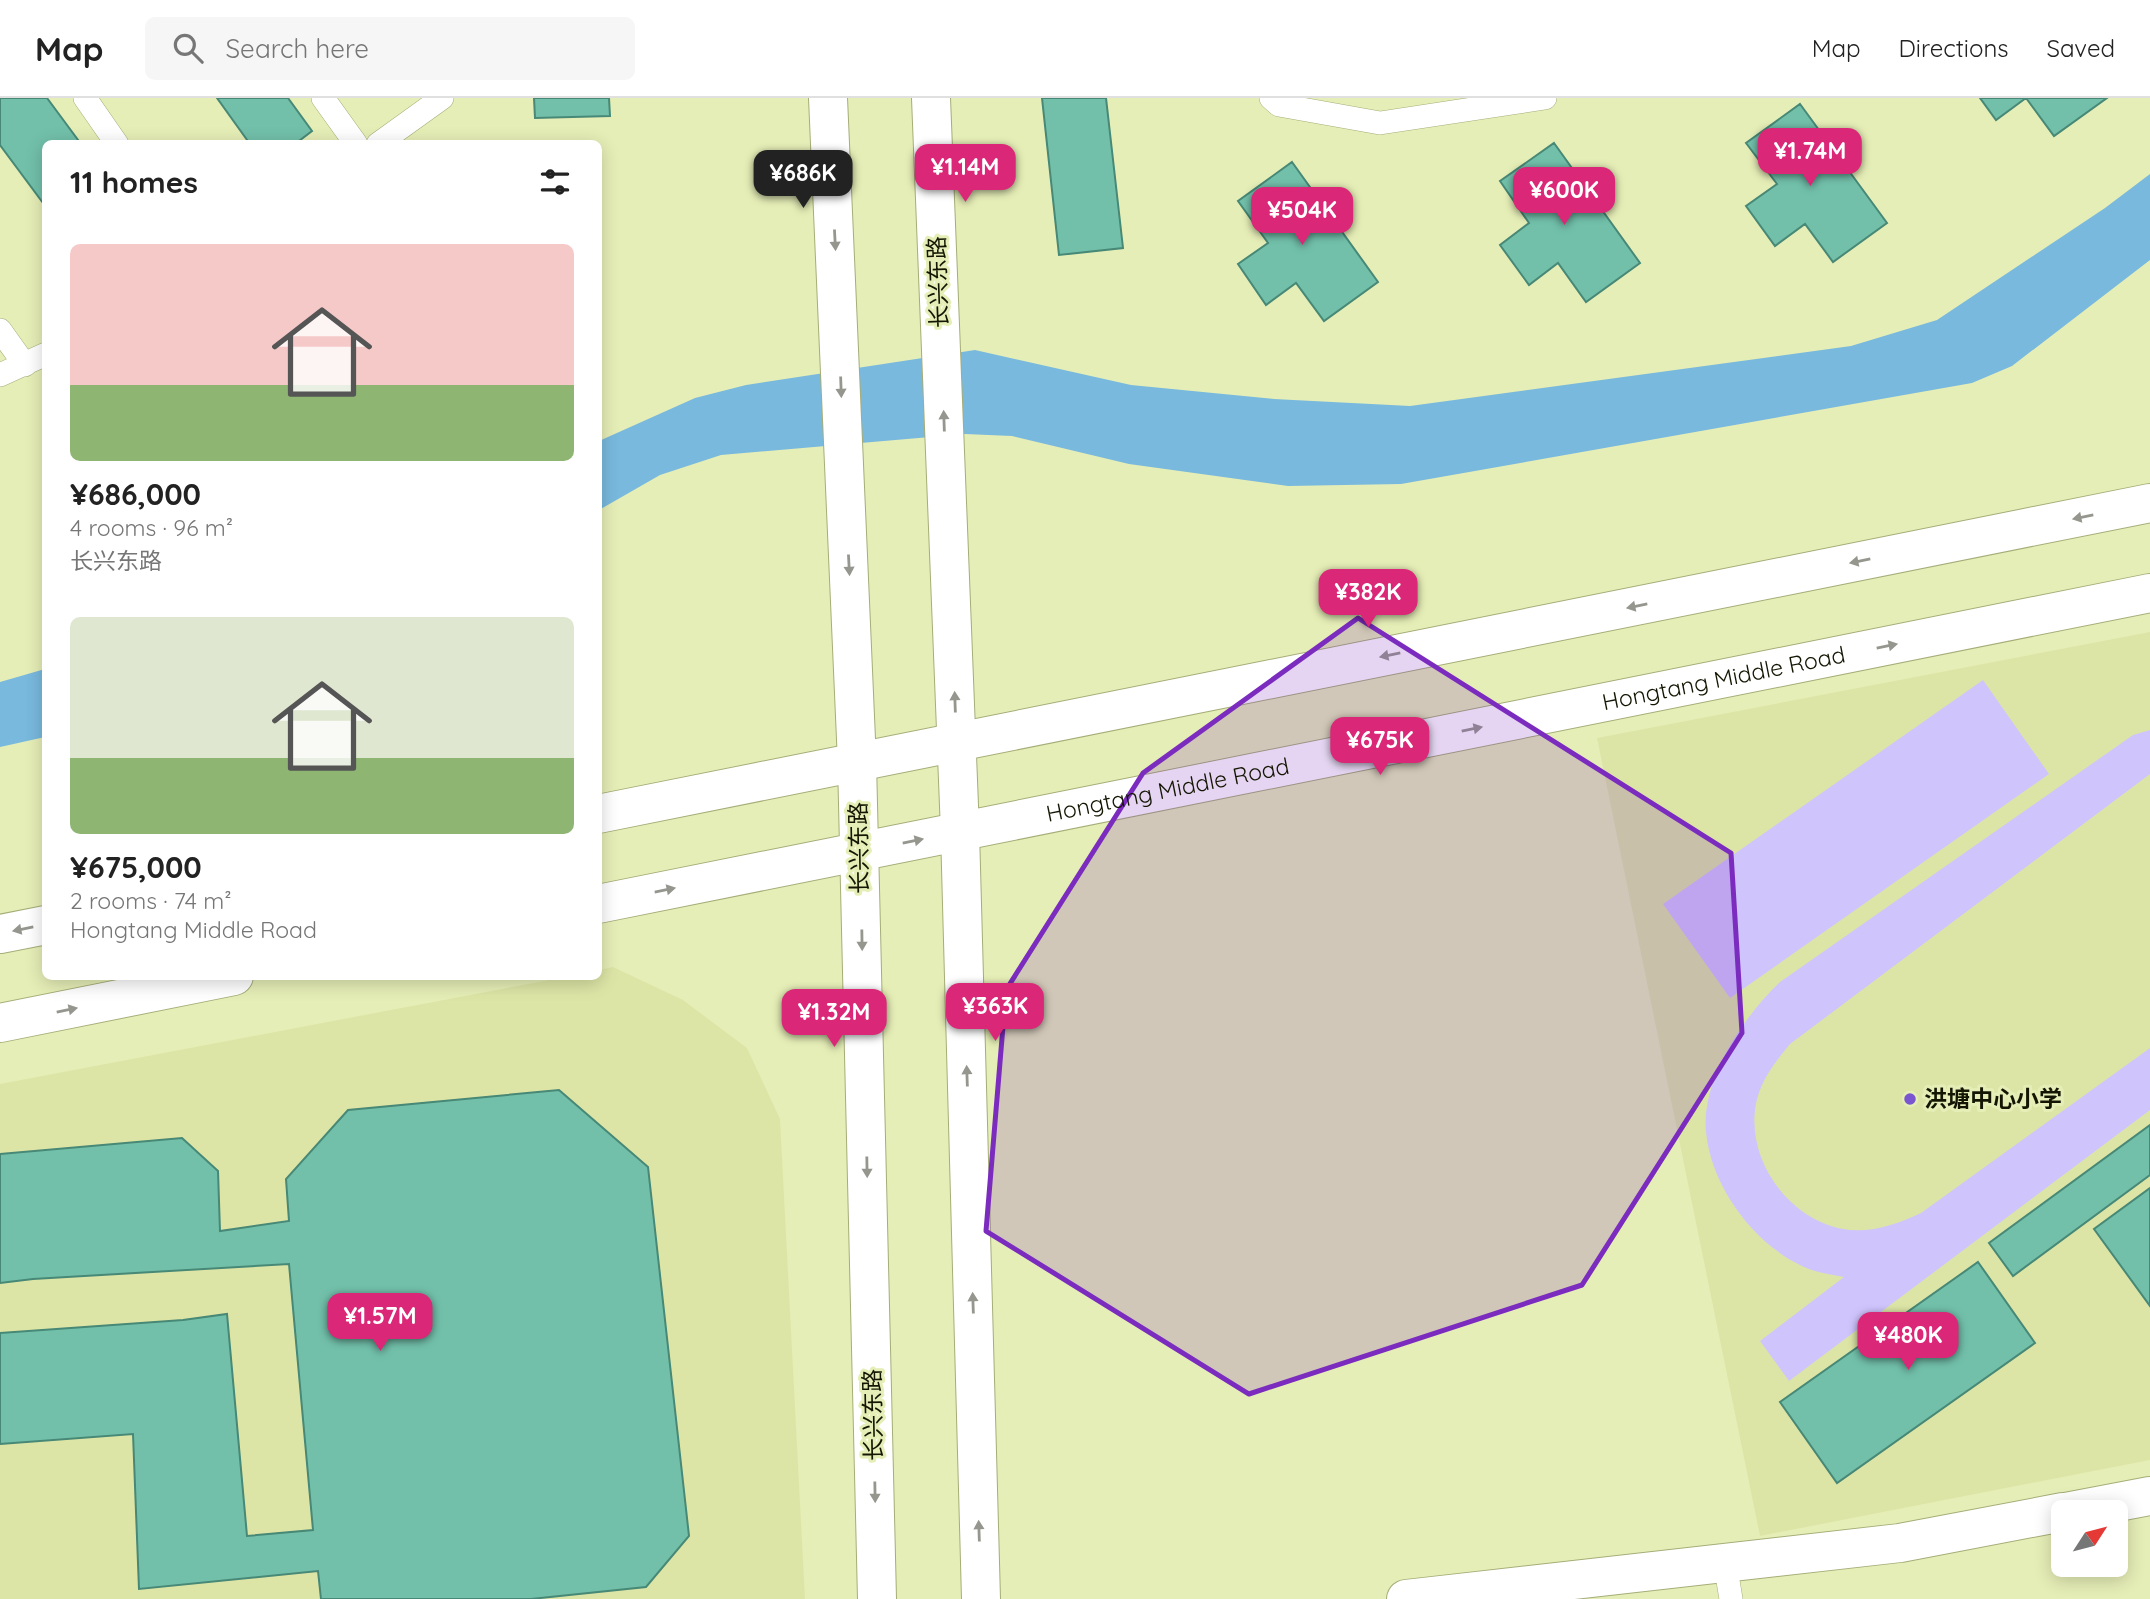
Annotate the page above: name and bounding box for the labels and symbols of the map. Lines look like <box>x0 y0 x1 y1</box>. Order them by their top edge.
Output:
pin: ¥1.74M <box>1753 129 1867 188</box>
pin: ¥1.14M <box>908 144 1022 204</box>
pin: ¥686K <box>754 150 852 210</box>
pin: ¥600K <box>1515 167 1613 227</box>
pin: ¥504K <box>1253 188 1351 247</box>
one-way arrow <box>829 229 840 251</box>
street label: 长兴东路 <box>921 236 954 328</box>
one-way arrow <box>835 377 846 399</box>
one-way arrow <box>938 410 949 432</box>
one-way arrow <box>2072 511 2094 522</box>
one-way arrow <box>843 555 854 577</box>
one-way arrow <box>1849 556 1871 567</box>
pin: ¥382K <box>1319 570 1417 629</box>
one-way arrow <box>1626 600 1648 611</box>
street label: Hongtang Middle Road <box>1600 639 1848 716</box>
one-way arrow <box>1876 640 1898 651</box>
one-way arrow <box>1379 650 1401 661</box>
one-way arrow <box>949 690 960 712</box>
pin: ¥675K <box>1331 718 1429 777</box>
one-way arrow <box>1461 723 1483 734</box>
street label: Hongtang Middle Road <box>1044 751 1292 828</box>
street label: 长兴东路 <box>843 802 874 894</box>
one-way arrow <box>902 835 924 846</box>
one-way arrow <box>654 885 676 896</box>
one-way arrow <box>12 924 34 935</box>
one-way arrow <box>856 929 867 951</box>
pin: ¥363K <box>946 984 1044 1043</box>
pin: ¥1.32M <box>777 990 891 1049</box>
one-way arrow <box>56 1004 78 1015</box>
one-way arrow <box>961 1065 972 1087</box>
place label: 洪塘中心小学 <box>1924 1084 2062 1113</box>
marker: 洪塘中心小学 <box>1902 1091 1918 1107</box>
one-way arrow <box>861 1156 873 1178</box>
one-way arrow <box>967 1292 979 1314</box>
pin: ¥1.57M <box>323 1294 437 1353</box>
pin: ¥480K <box>1859 1312 1957 1372</box>
street label: 长兴东路 <box>857 1369 888 1461</box>
one-way arrow <box>869 1482 881 1504</box>
north arrow <box>2051 1500 2128 1577</box>
one-way arrow <box>974 1520 985 1542</box>

